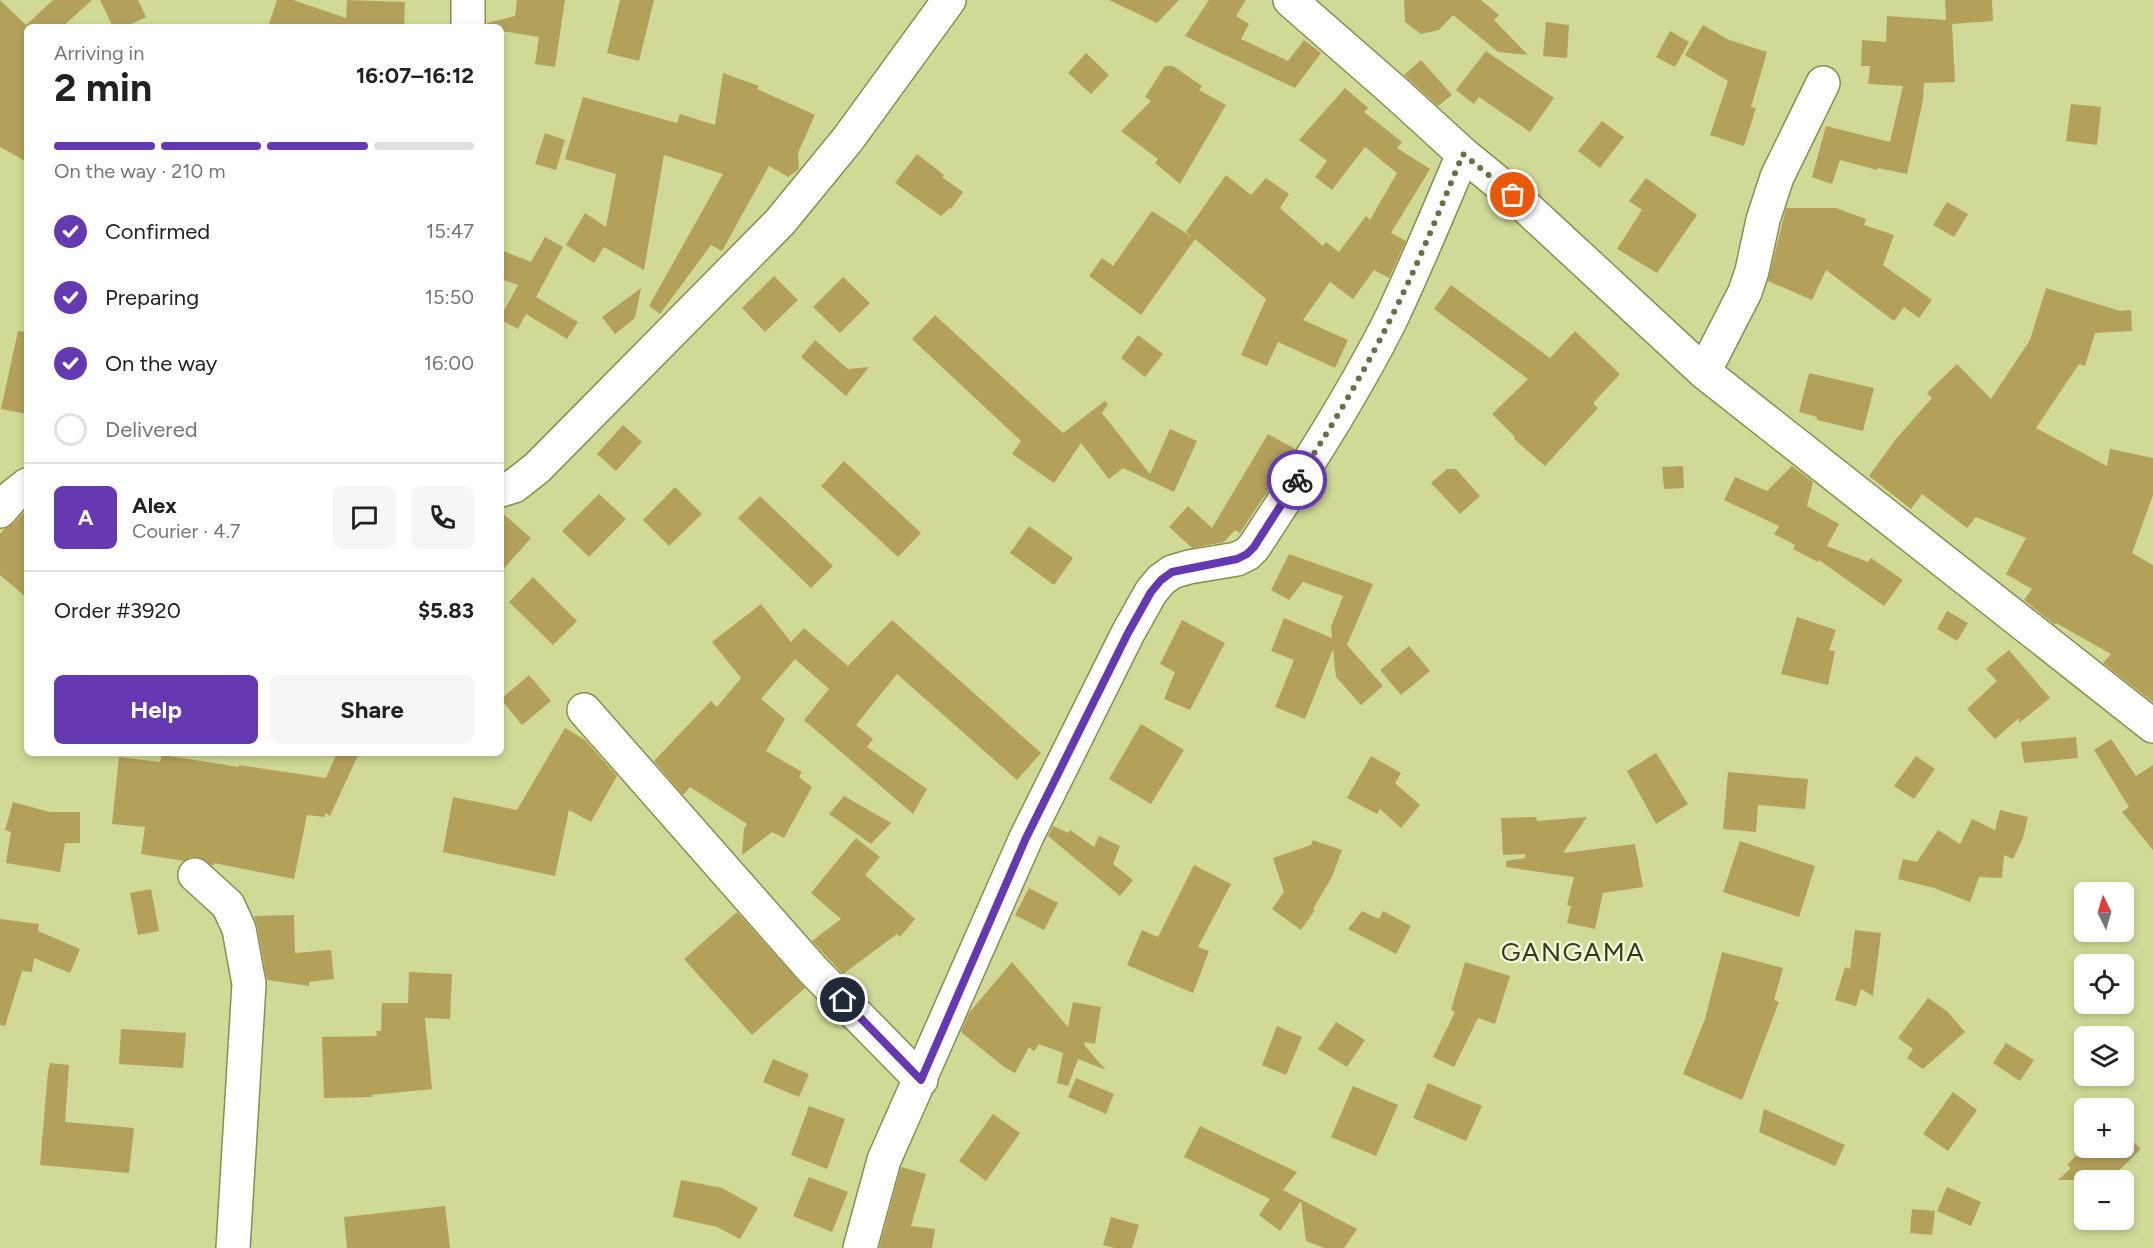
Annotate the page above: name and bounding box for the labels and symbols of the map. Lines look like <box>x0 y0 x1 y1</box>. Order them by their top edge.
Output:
pin <box>1487 169 1538 220</box>
courier <box>1267 450 1327 510</box>
north arrow <box>2074 882 2134 942</box>
district label: GANGAMA <box>1501 936 1645 968</box>
pin <box>817 974 868 1025</box>

